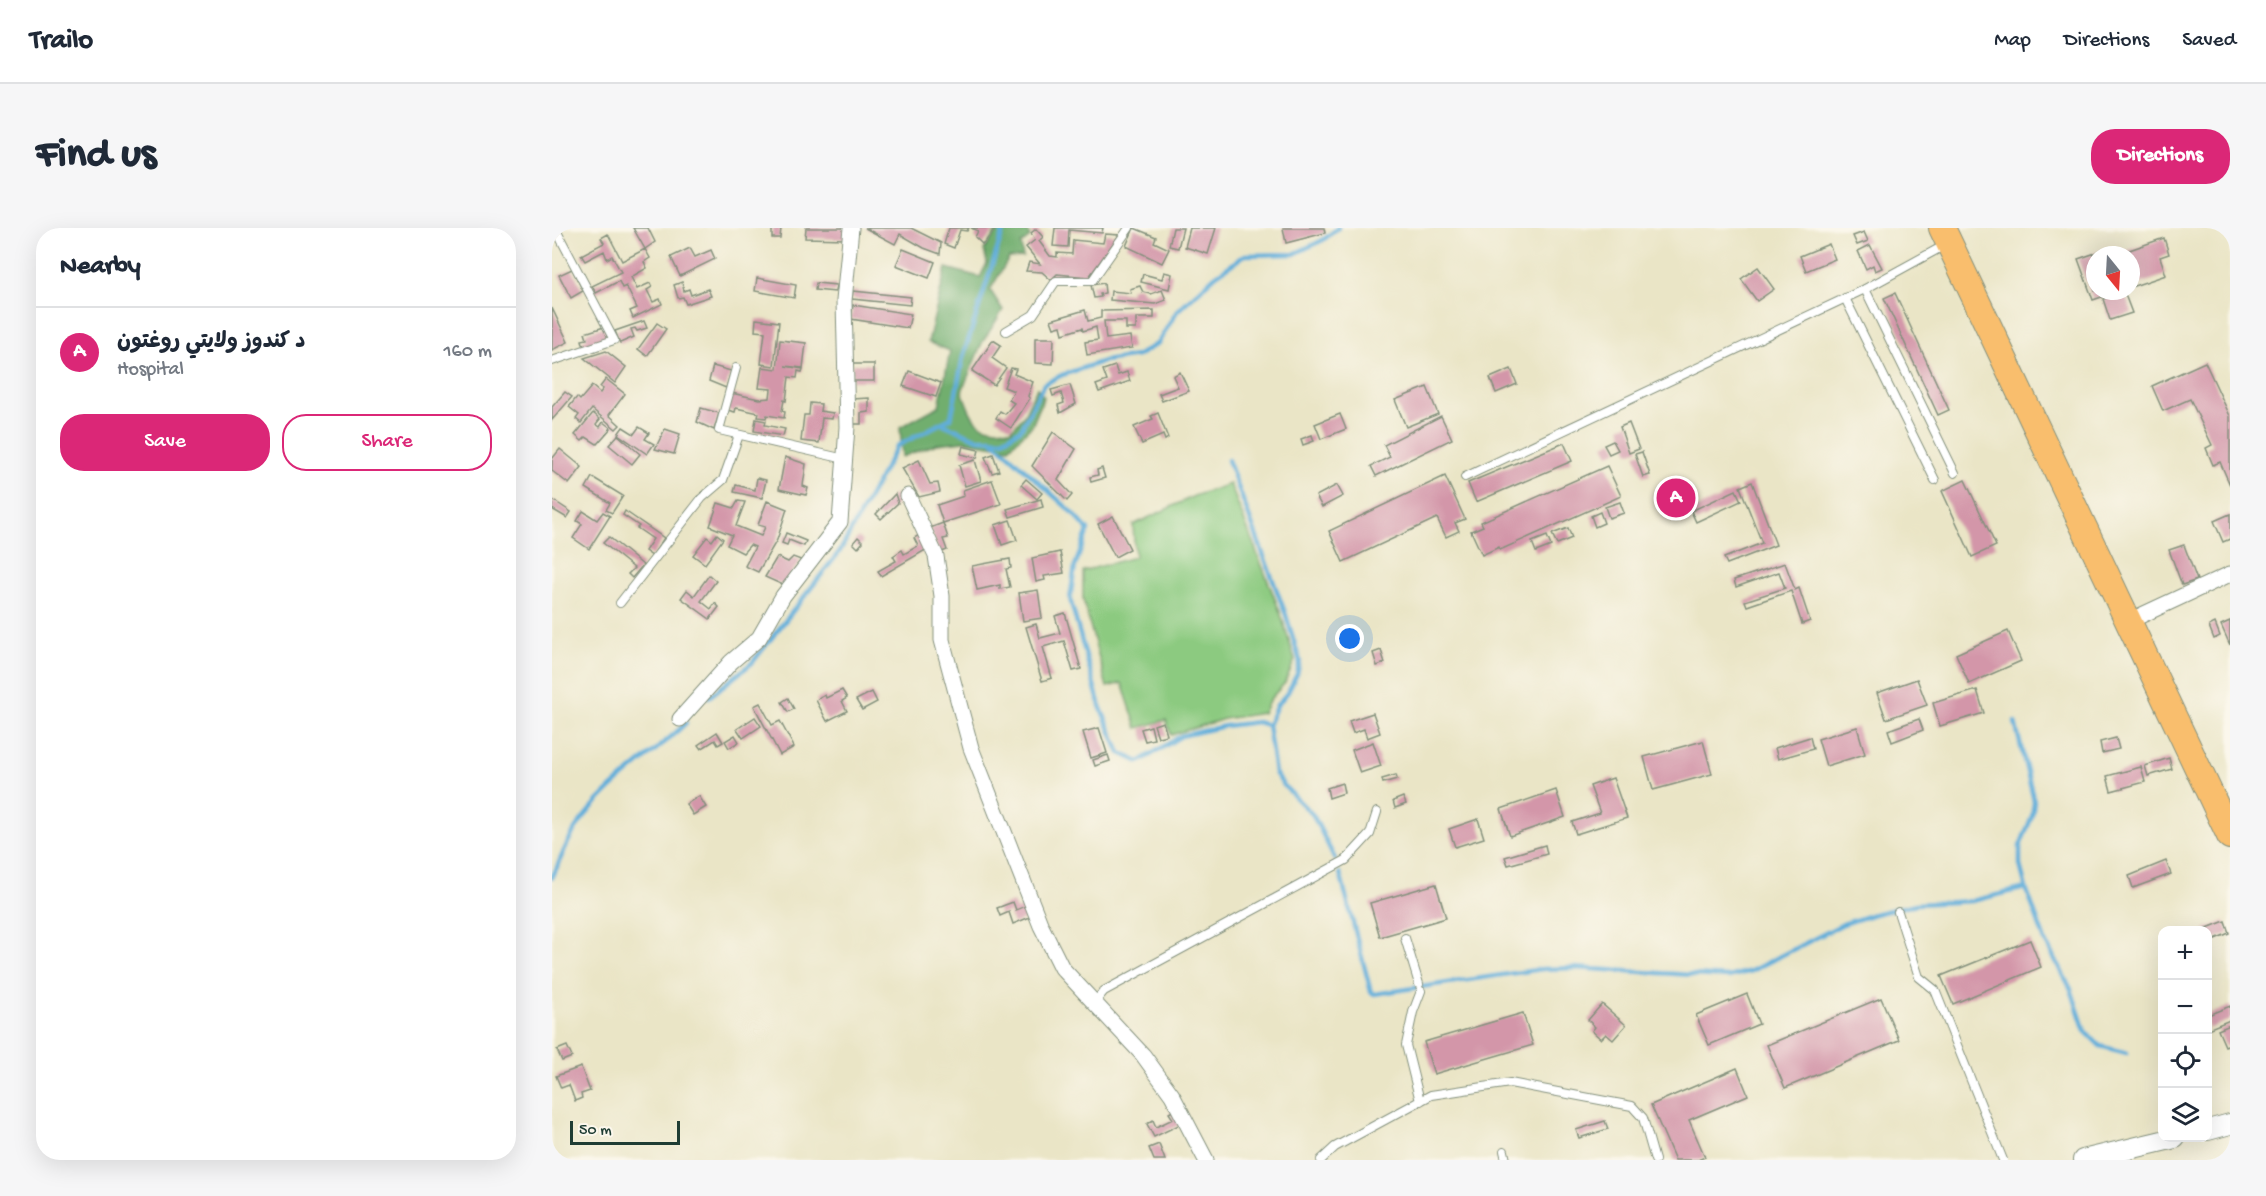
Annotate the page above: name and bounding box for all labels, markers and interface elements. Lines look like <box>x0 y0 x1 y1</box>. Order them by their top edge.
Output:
text: Trailo <box>30 25 93 58</box>
text: Map <box>1994 29 2031 54</box>
text: Directions <box>2064 29 2149 54</box>
text: Saved <box>2182 29 2236 54</box>
button: Directions <box>2091 129 2230 184</box>
text: Find us <box>36 132 156 181</box>
north arrow <box>2086 246 2140 300</box>
text: Nearby <box>60 252 141 283</box>
text: د کندوز ولایتي روغتون <box>117 330 305 356</box>
text: A <box>74 341 85 364</box>
text: 160 m <box>443 341 492 364</box>
text: Hospital <box>117 359 184 382</box>
button: Save <box>60 414 270 471</box>
button: Share <box>282 414 492 471</box>
pin: A <box>1656 476 1696 520</box>
your location <box>1335 624 1364 653</box>
map controls <box>2158 926 2212 1142</box>
button: + <box>2158 926 2212 980</box>
button: − <box>2158 980 2212 1034</box>
button: locate <box>2158 1034 2212 1088</box>
button: layers <box>2158 1088 2212 1142</box>
scale bar <box>570 1118 680 1146</box>
text: 50 m <box>579 1122 612 1141</box>

